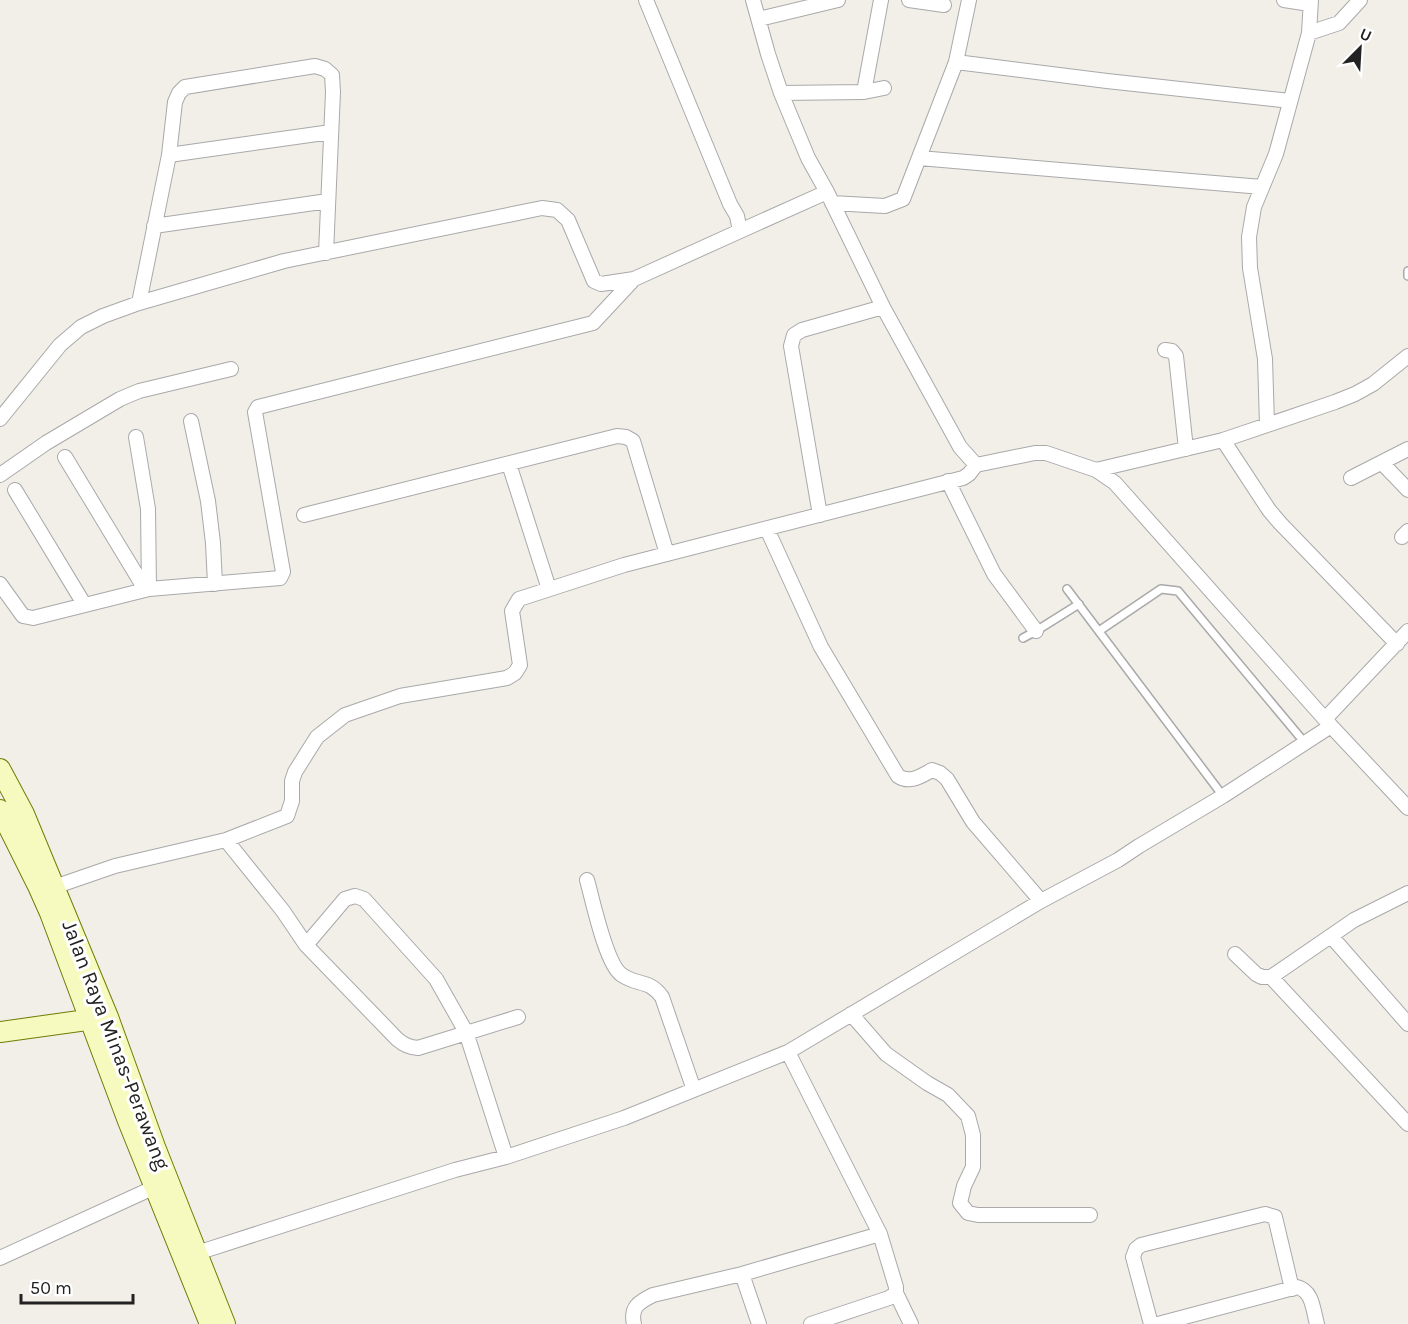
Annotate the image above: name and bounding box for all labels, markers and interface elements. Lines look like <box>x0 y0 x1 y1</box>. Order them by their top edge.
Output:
north arrow <box>1330 18 1390 78</box>
text: U <box>1357 24 1375 46</box>
street label: Jalan Raya Minas-Perawang <box>57 917 175 1173</box>
scale bar <box>21 1267 134 1305</box>
text: 50 m <box>30 1277 72 1299</box>

